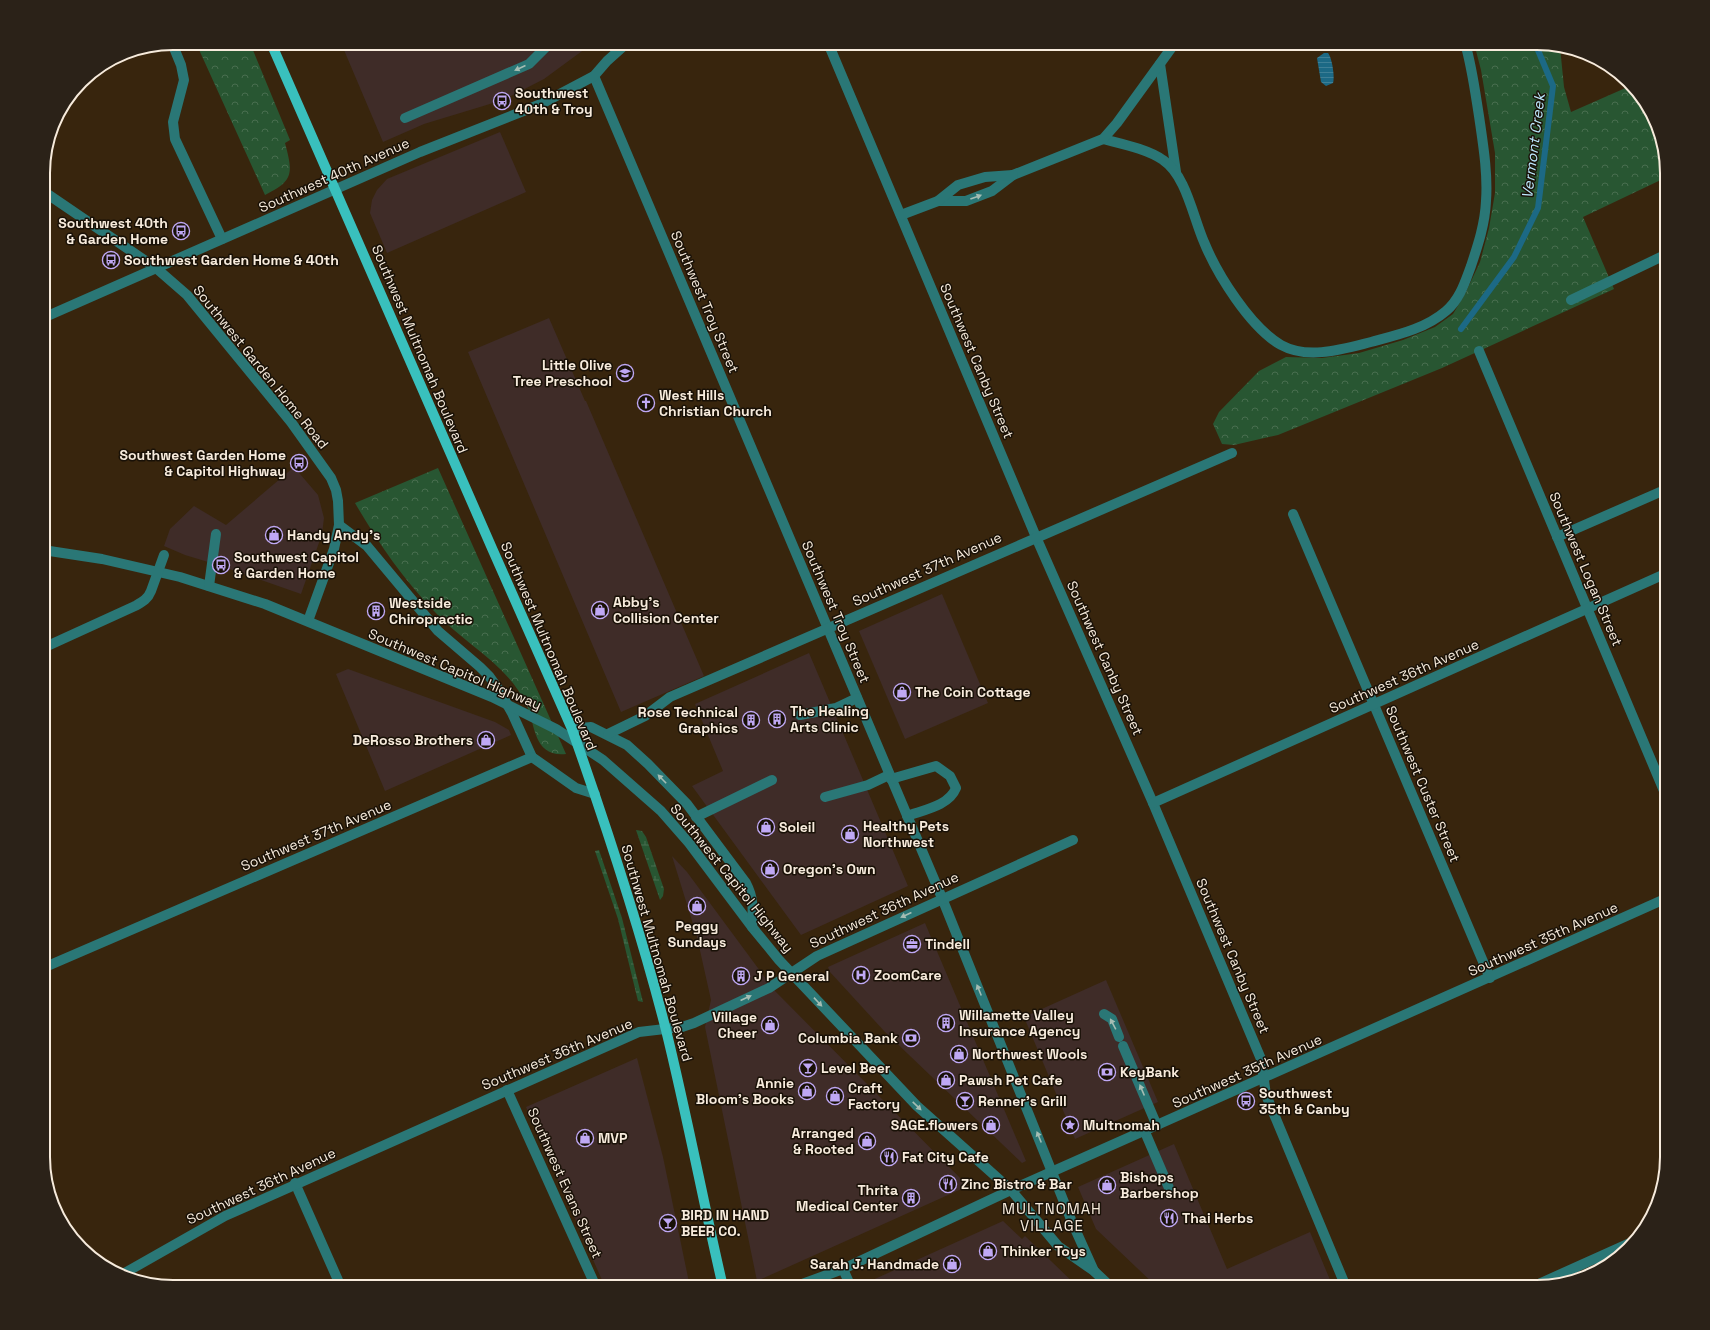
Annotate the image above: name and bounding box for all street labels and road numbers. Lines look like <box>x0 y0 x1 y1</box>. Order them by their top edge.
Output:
street label: Southwest 40th Avenue <box>256 134 412 216</box>
street label: Southwest Troy Street <box>667 228 743 376</box>
street label: Southwest Multnomah Boulevard <box>368 242 472 456</box>
street label: Southwest Canby Street <box>936 281 1018 441</box>
street label: Southwest Garden Home Road <box>189 282 333 452</box>
street label: Southwest Logan Street <box>1545 489 1627 649</box>
street label: Southwest 37th Avenue <box>850 528 1004 610</box>
street label: Southwest Troy Street <box>798 538 874 686</box>
street label: Southwest Multnomah Boulevard <box>497 539 601 753</box>
street label: Southwest Canby Street <box>1063 578 1147 738</box>
street label: Southwest Capitol Highway <box>366 624 544 714</box>
street label: Southwest 36th Avenue <box>1326 635 1482 717</box>
street label: Southwest Custer Street <box>1382 703 1464 865</box>
street label: Southwest 37th Avenue <box>238 795 394 875</box>
street label: Southwest Capitol Highway <box>666 800 798 956</box>
street label: Southwest Multnomah Boulevard <box>617 842 697 1064</box>
street label: Southwest 36th Avenue <box>807 868 961 952</box>
street label: Southwest Canby Street <box>1192 876 1274 1036</box>
street label: Southwest 35th Avenue <box>1465 898 1621 980</box>
street label: Southwest 36th Avenue <box>479 1014 635 1094</box>
street label: Southwest 35th Avenue <box>1169 1030 1325 1112</box>
street label: Southwest Evans Street <box>524 1105 606 1261</box>
street label: Southwest 36th Avenue <box>184 1144 338 1228</box>

